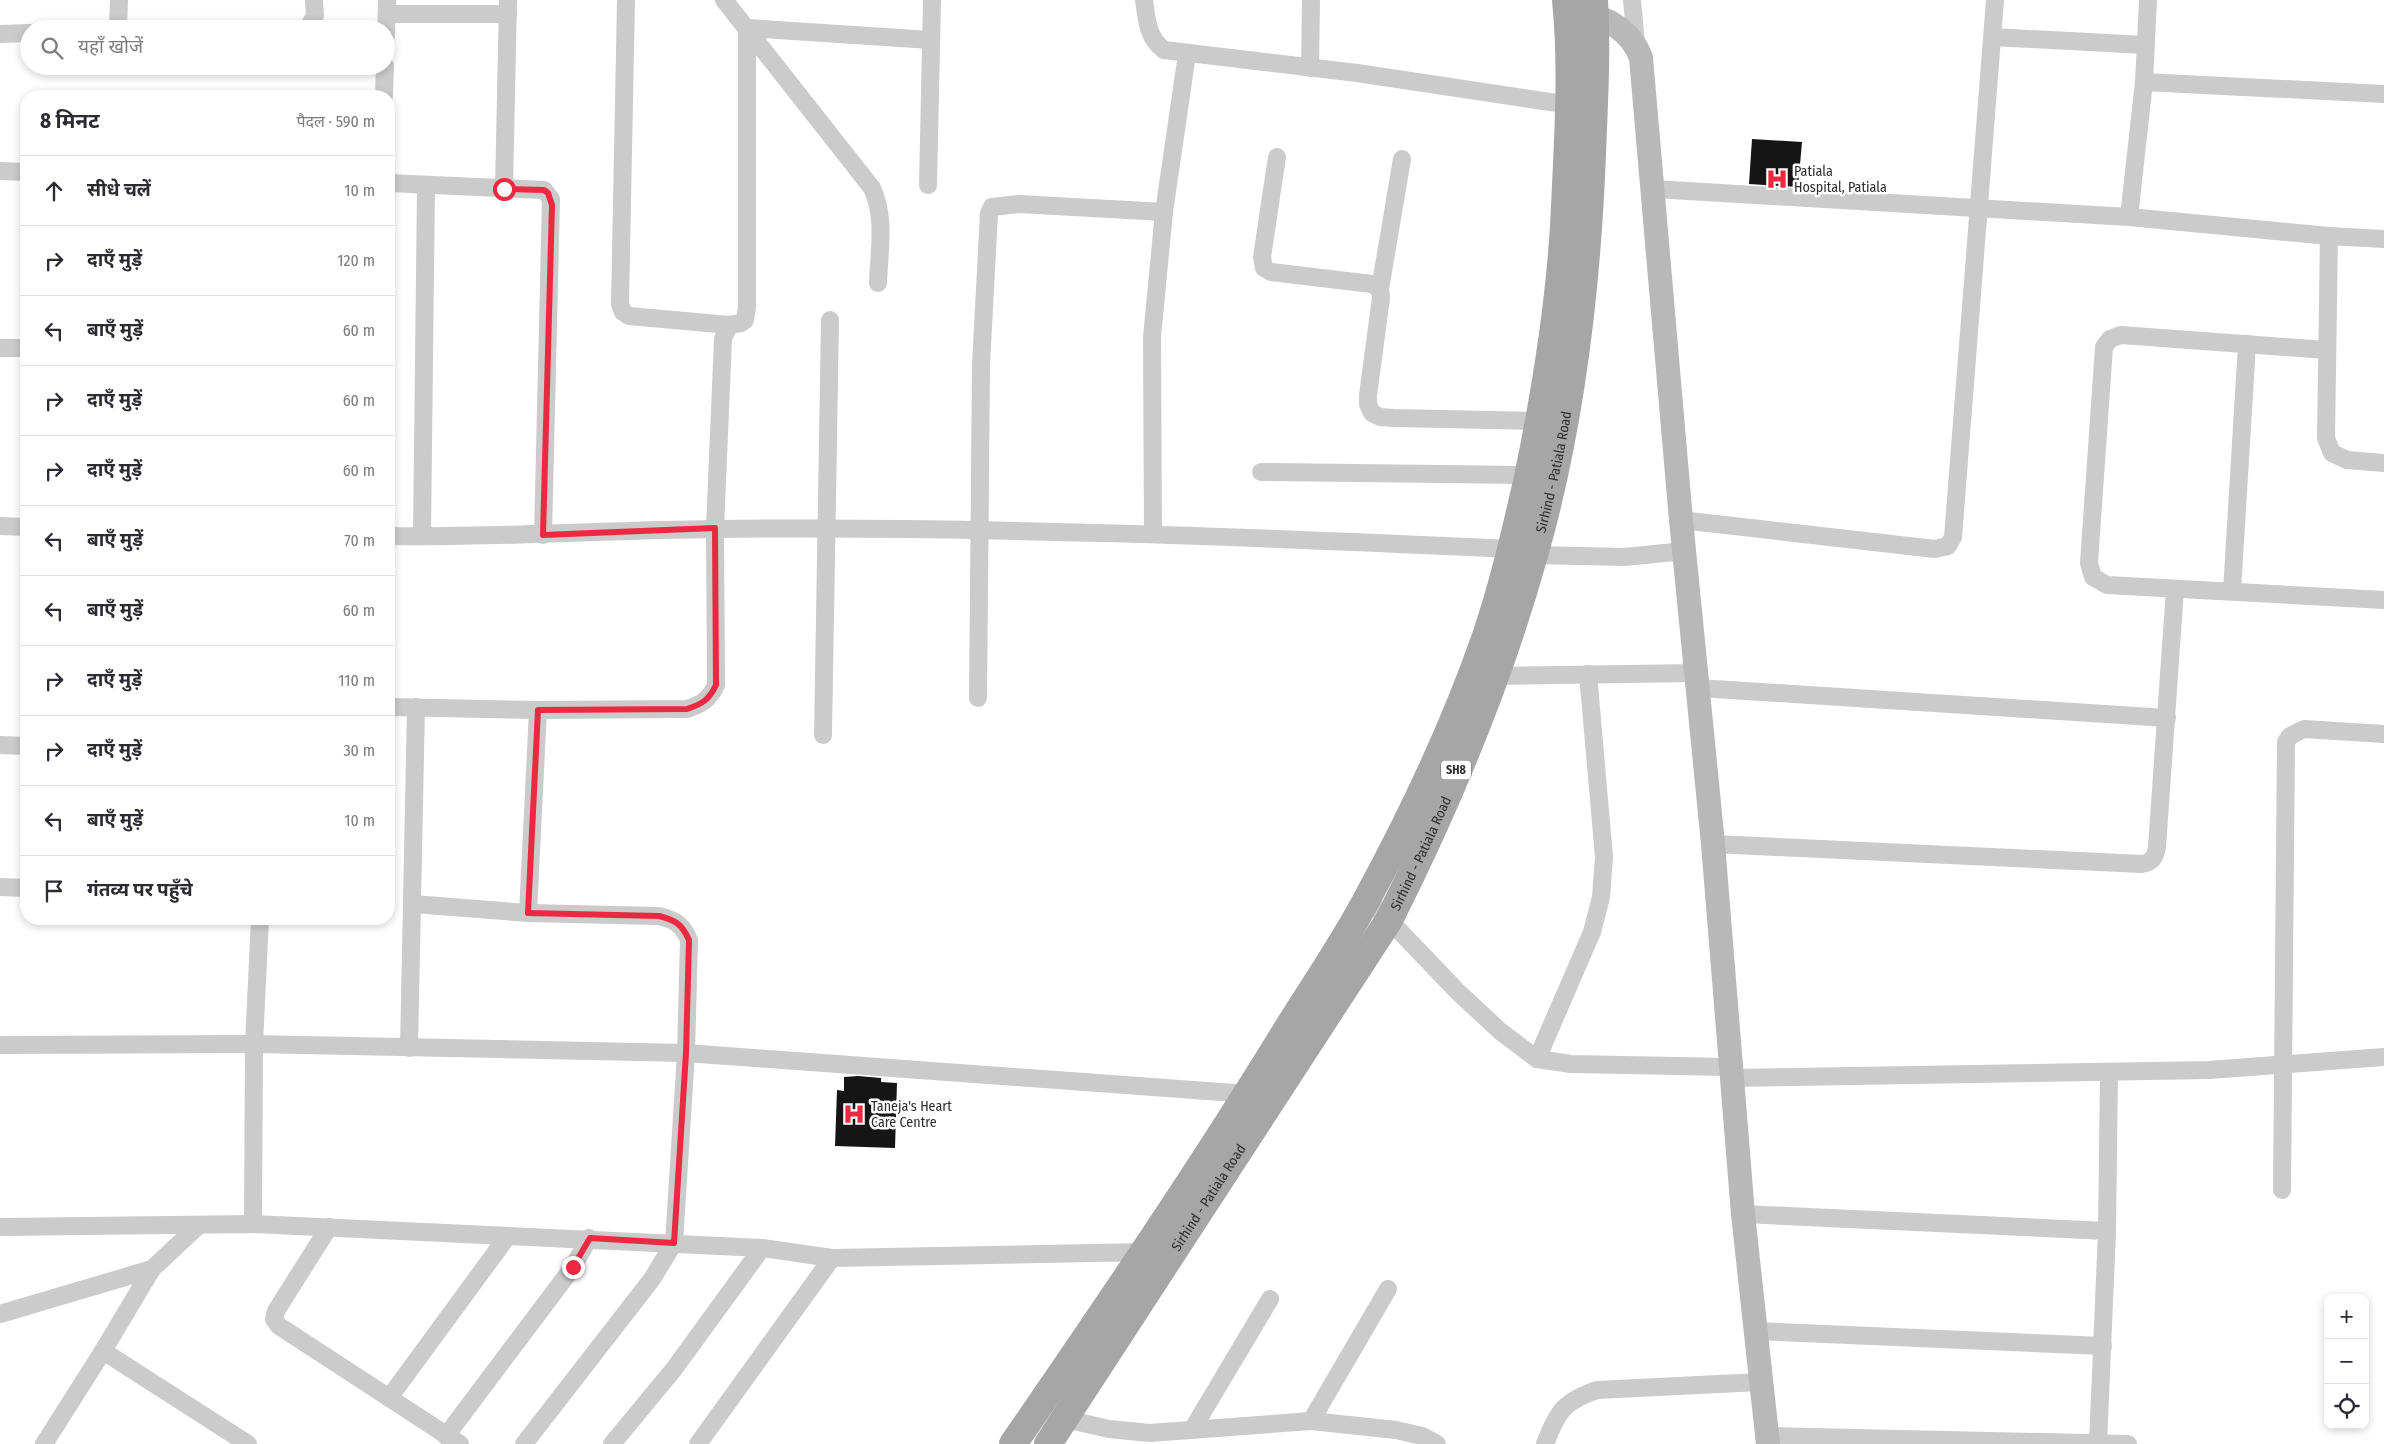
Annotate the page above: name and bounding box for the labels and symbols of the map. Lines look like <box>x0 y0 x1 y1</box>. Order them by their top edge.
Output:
place label: Patiala Hospital, Patiala <box>1794 163 1887 196</box>
hospital icon: Patiala Hospital, Patiala <box>1764 166 1790 192</box>
route start <box>493 178 516 201</box>
street label: Sirhind - Patiala Road <box>1532 410 1575 535</box>
road number: SH8 <box>1441 760 1471 780</box>
street label: Sirhind - Patiala Road <box>1387 794 1455 914</box>
place label: Taneja's Heart Care Centre <box>871 1098 952 1131</box>
hospital icon: Taneja's Heart Care Centre <box>841 1101 867 1127</box>
street label: Sirhind - Patiala Road <box>1168 1141 1250 1255</box>
route end <box>562 1256 585 1279</box>

